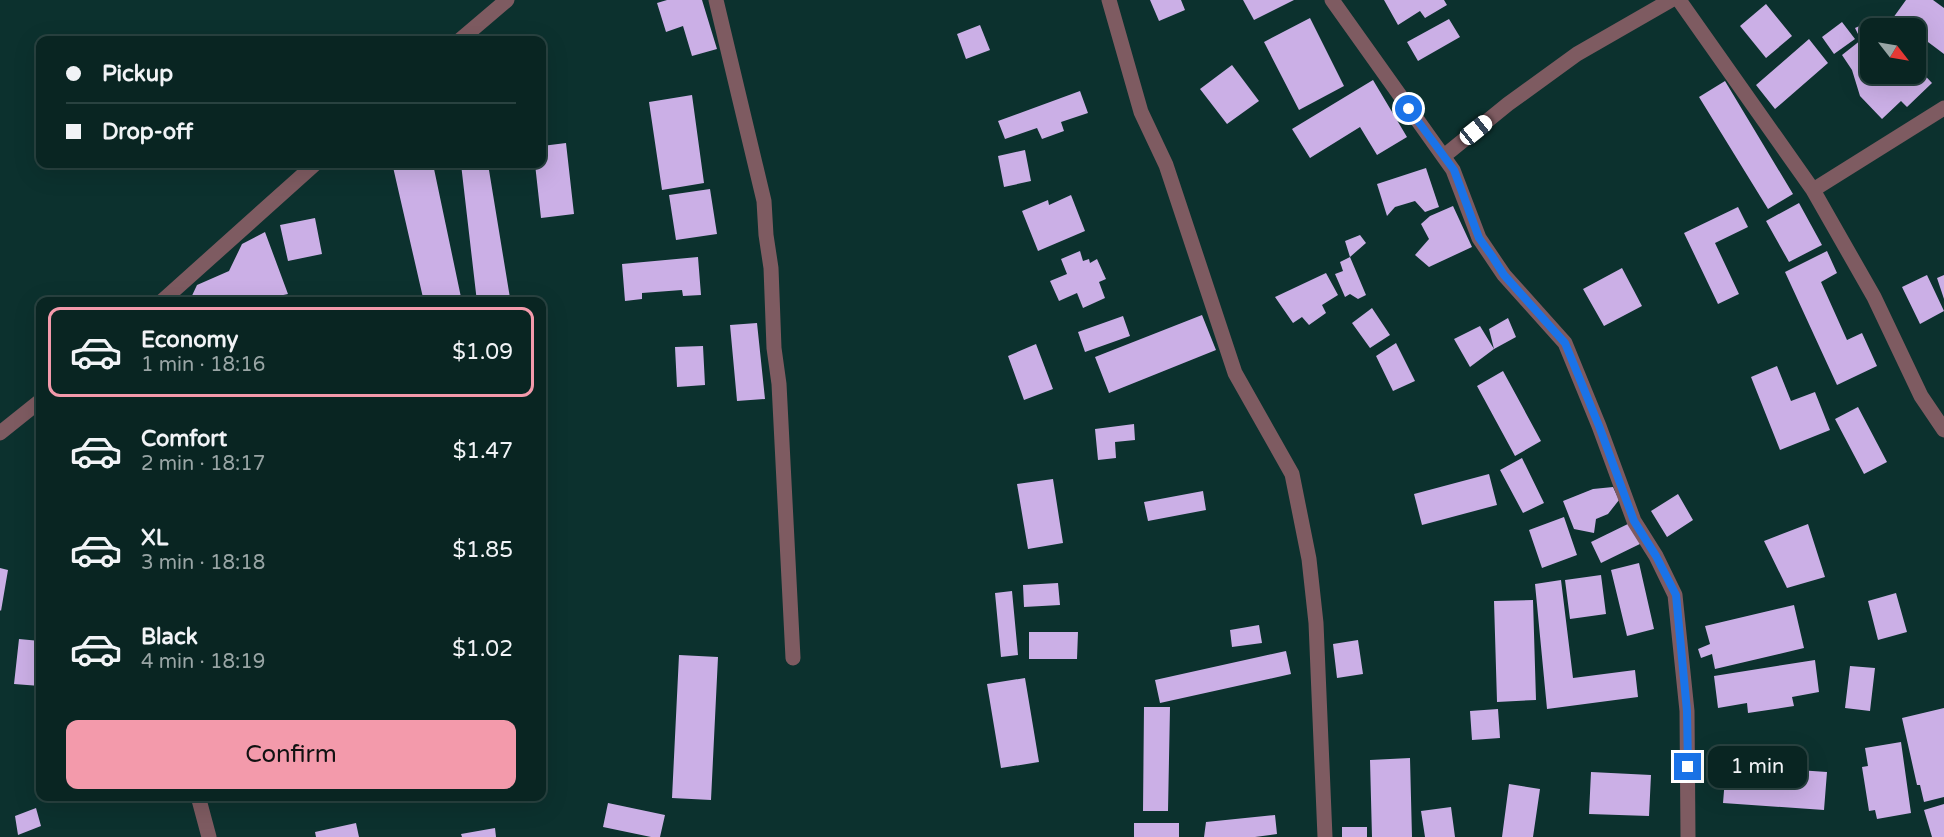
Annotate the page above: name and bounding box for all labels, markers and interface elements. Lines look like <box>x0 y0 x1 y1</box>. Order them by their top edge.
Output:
north arrow <box>1860 18 1926 84</box>
map controls <box>1860 18 1926 84</box>
text: Pickup <box>102 61 173 87</box>
route start <box>1395 95 1422 122</box>
car <box>1456 112 1496 148</box>
text: Drop-off <box>102 119 193 145</box>
icon: car <box>69 325 123 379</box>
text: Economy <box>141 327 238 353</box>
text: $1.09 <box>452 339 513 365</box>
text: 1 min · 18:16 <box>141 353 265 377</box>
icon: car <box>69 424 123 478</box>
text: Comfort <box>141 426 227 452</box>
text: $1.47 <box>453 438 513 464</box>
text: 2 min · 18:17 <box>141 452 265 476</box>
icon: car <box>69 523 123 577</box>
text: XL <box>141 525 168 551</box>
text: $1.85 <box>452 537 513 563</box>
text: 3 min · 18:18 <box>141 551 265 575</box>
icon: car <box>69 622 123 676</box>
text: Black <box>141 624 198 650</box>
text: $1.02 <box>452 636 513 662</box>
text: 4 min · 18:19 <box>141 650 265 674</box>
button: Confirm <box>66 720 516 789</box>
callout: 1 min <box>1709 746 1808 788</box>
route end <box>1674 753 1701 780</box>
text: 1 min <box>1731 755 1784 779</box>

